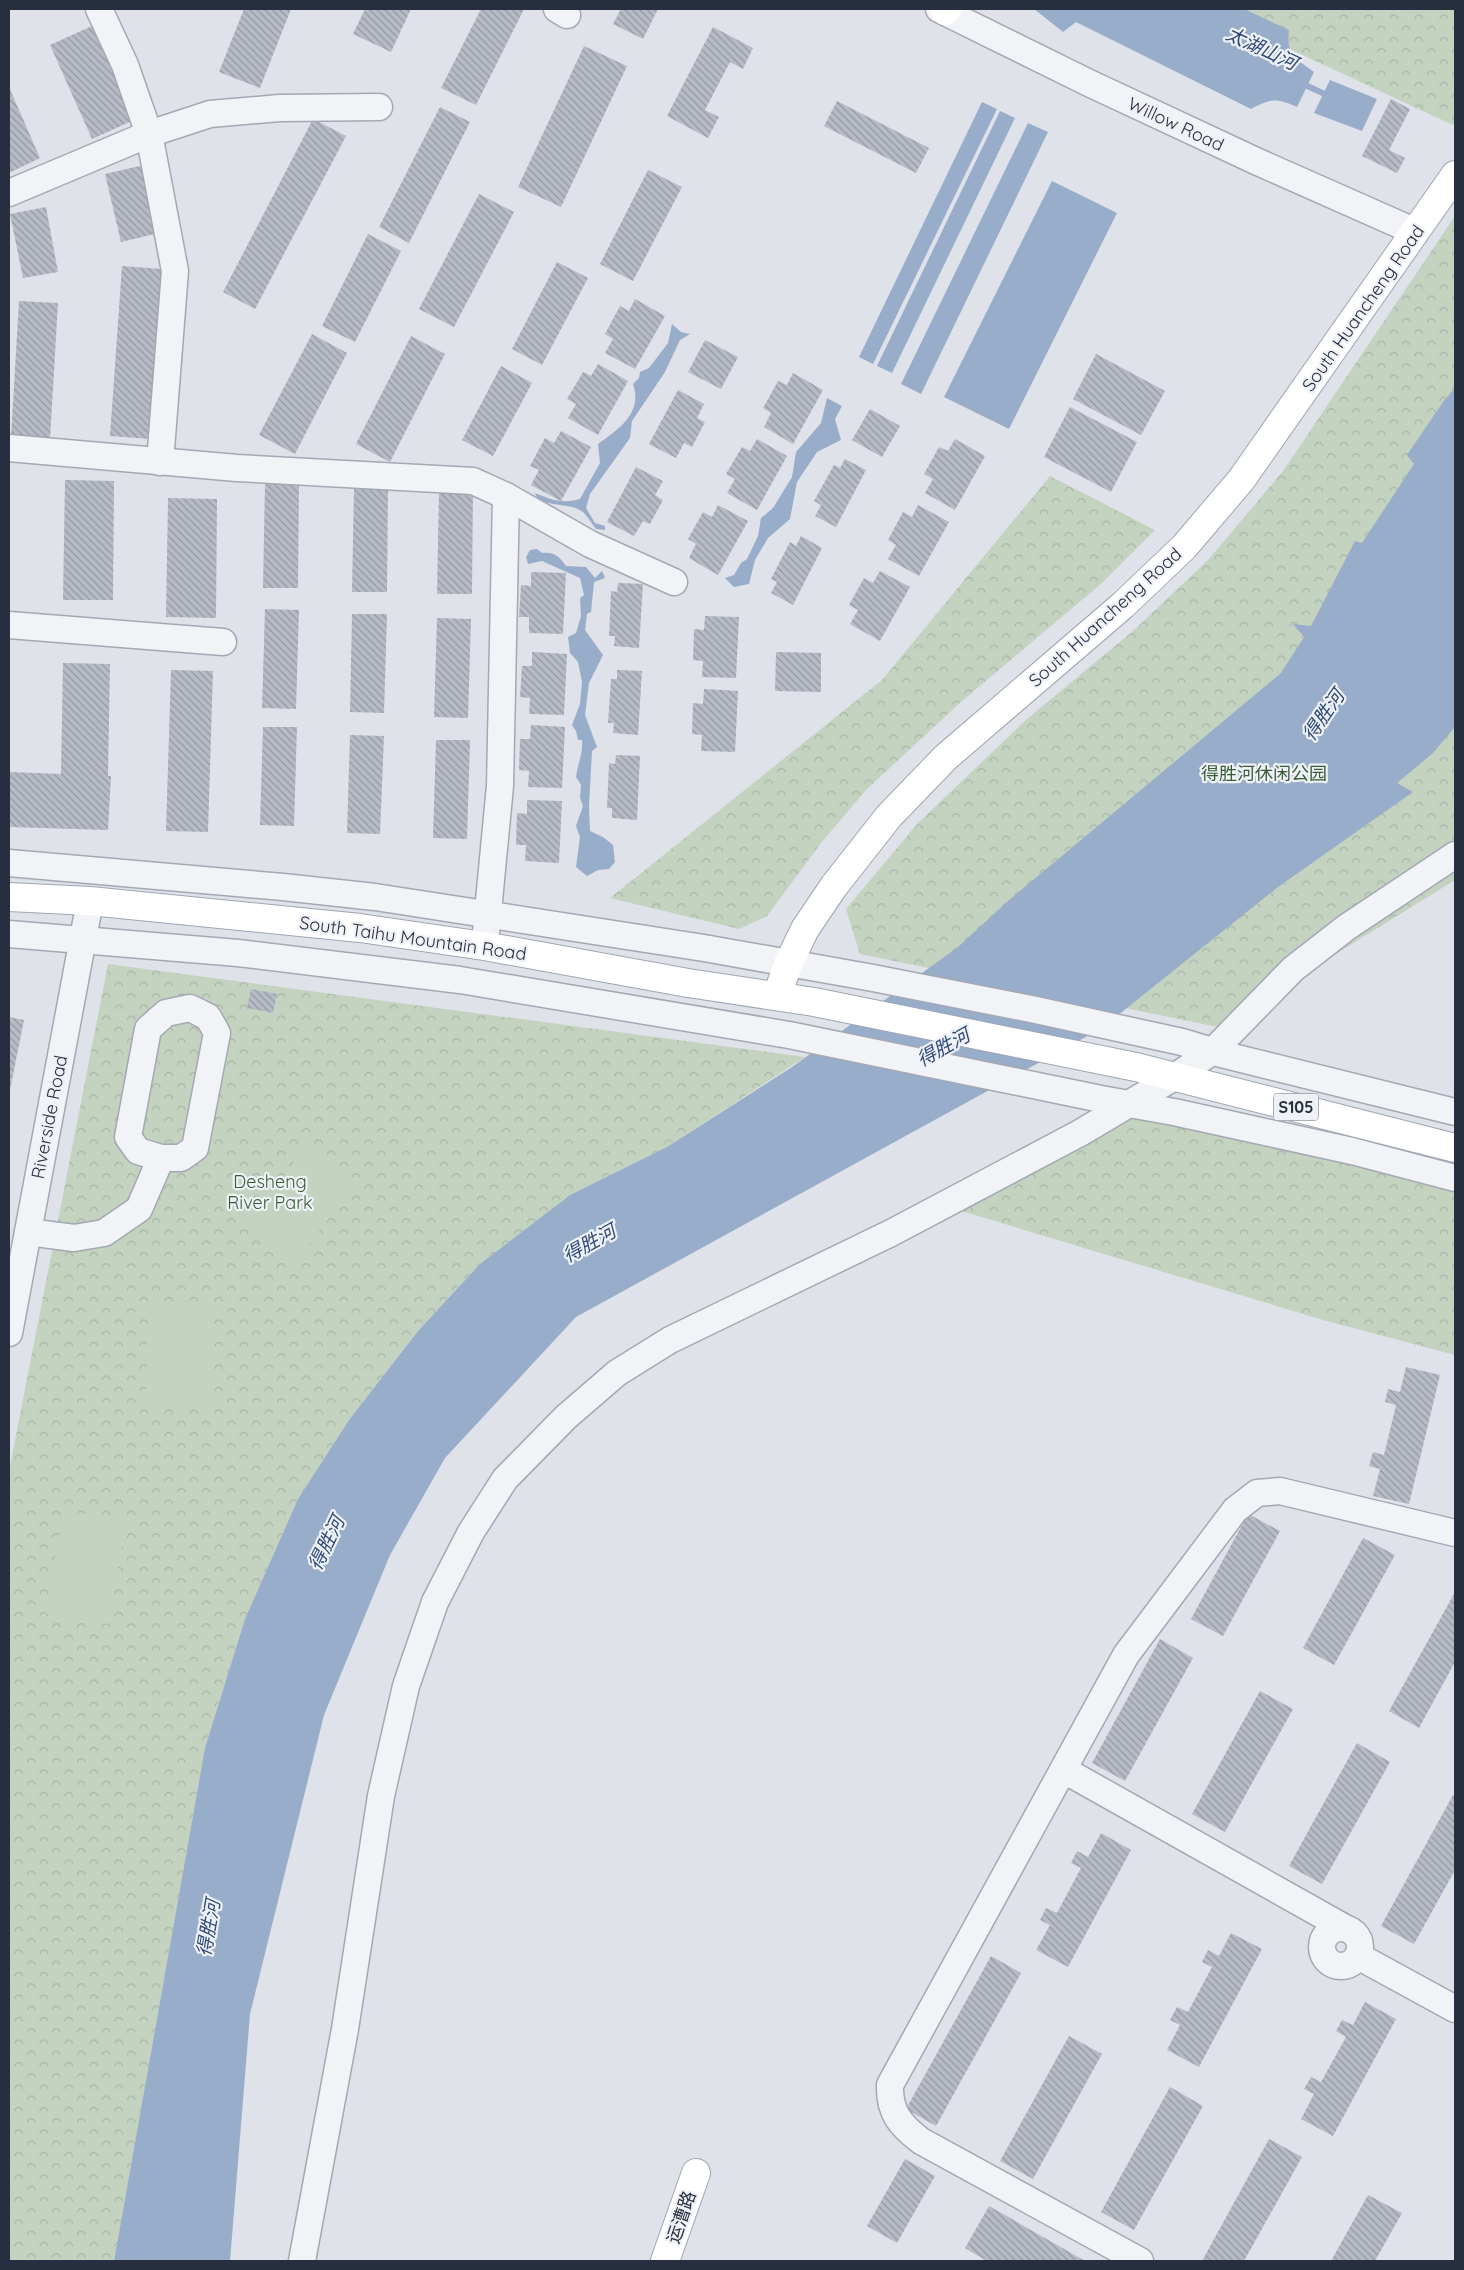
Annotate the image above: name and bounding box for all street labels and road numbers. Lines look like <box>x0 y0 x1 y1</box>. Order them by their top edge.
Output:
street label: Willow Road <box>1124 92 1228 156</box>
street label: South Huancheng Road <box>1297 220 1429 396</box>
street label: South Huancheng Road <box>1024 542 1186 692</box>
street label: South Taihu Mountain Road <box>298 911 528 965</box>
street label: Riverside Road <box>26 1053 72 1181</box>
road number: S105 <box>1274 1094 1318 1120</box>
street label: 运漕路 <box>661 2188 701 2246</box>

